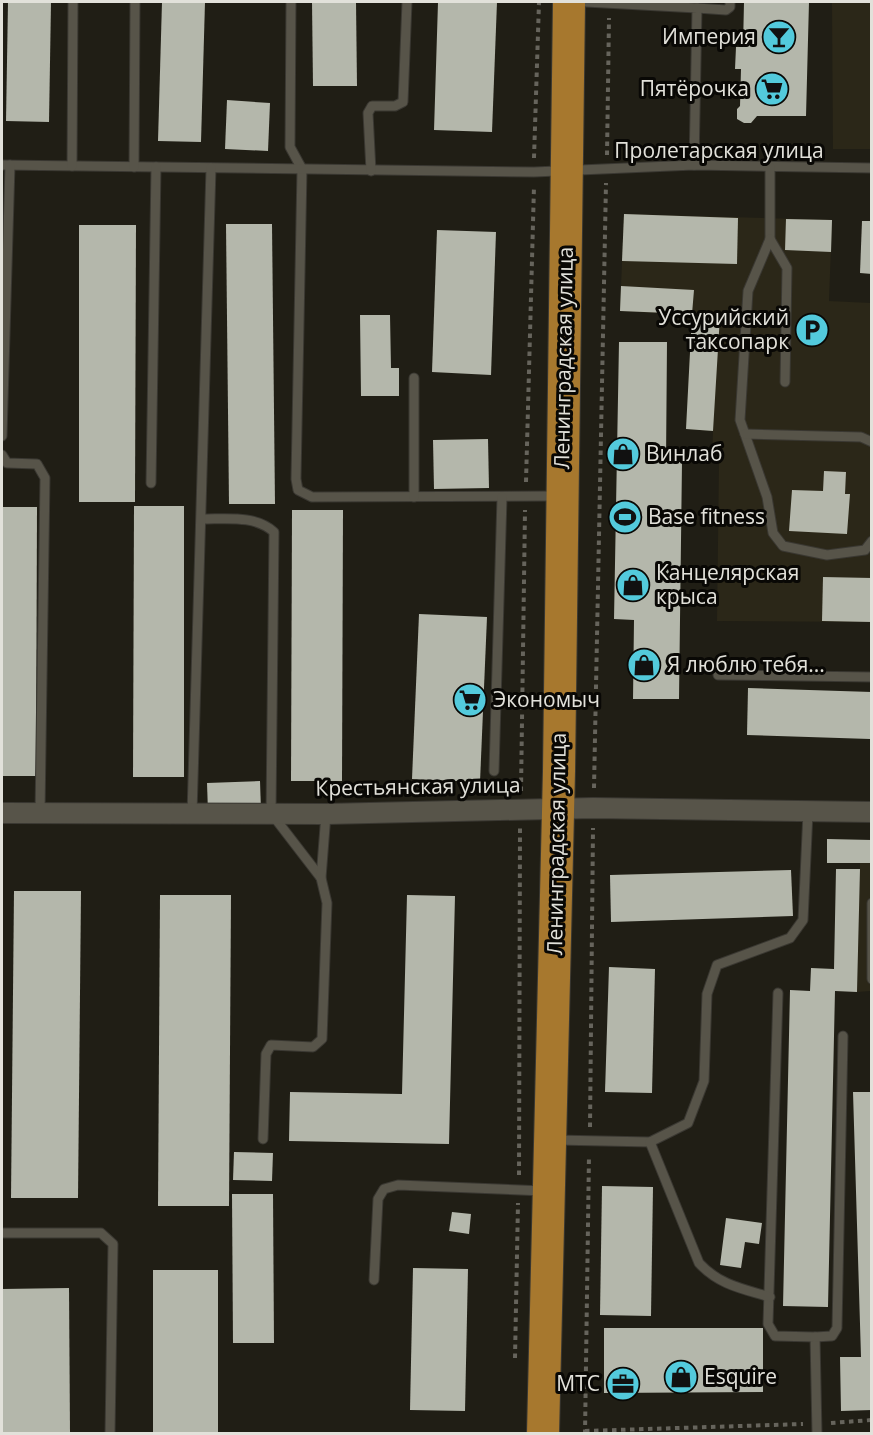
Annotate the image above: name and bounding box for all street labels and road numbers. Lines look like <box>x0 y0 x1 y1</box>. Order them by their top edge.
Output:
street label: Пролетарская улица <box>614 136 824 164</box>
street label: Ленинградская улица <box>547 247 579 469</box>
street label: Ленинградская улица <box>540 733 572 955</box>
street label: Крестьянская улица <box>315 770 521 802</box>

